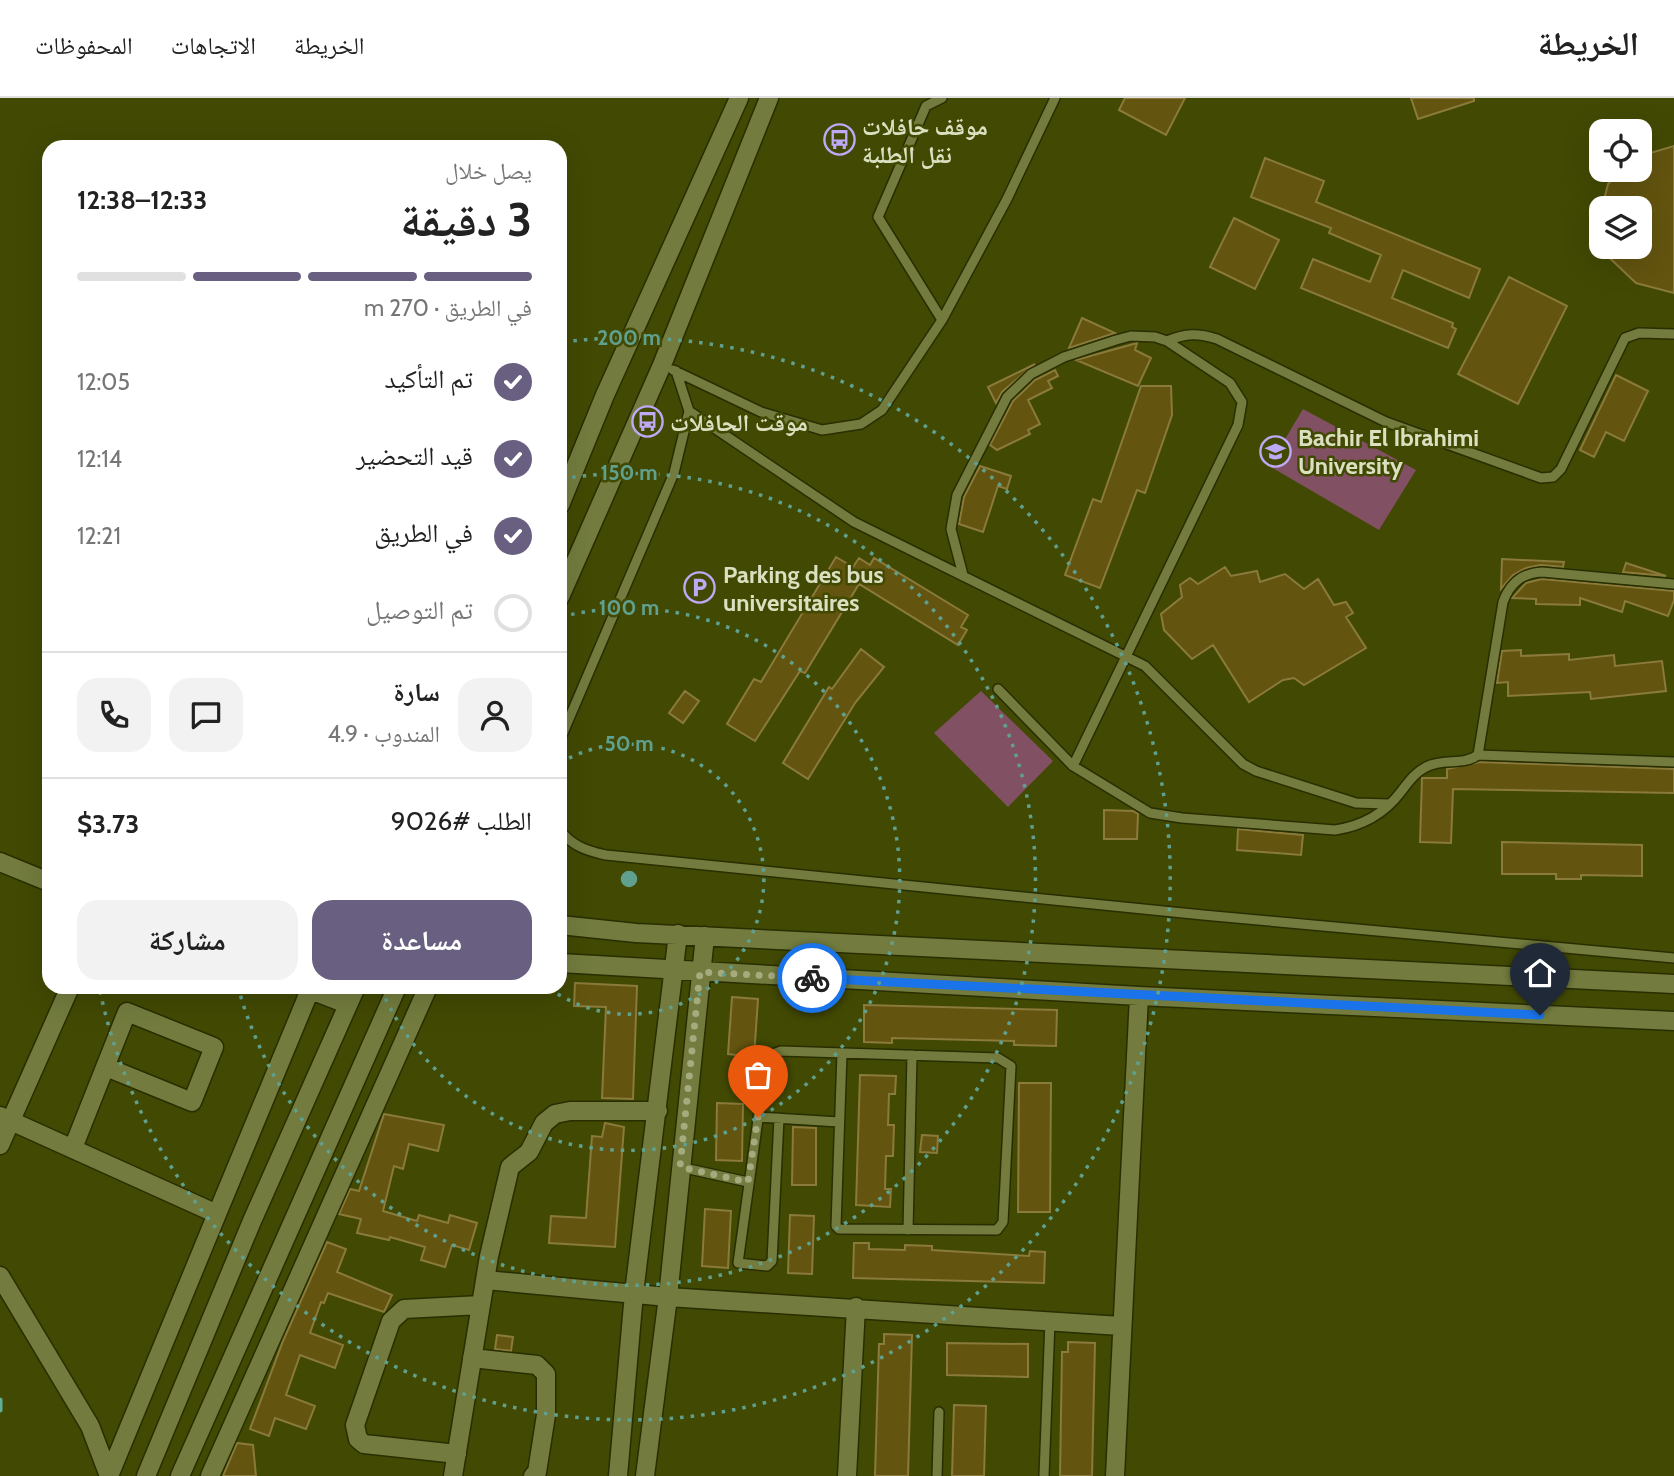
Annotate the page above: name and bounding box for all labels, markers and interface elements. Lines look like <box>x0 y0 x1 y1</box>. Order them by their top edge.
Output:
text: الخريطة <box>1538 23 1639 63</box>
text: المحفوظات <box>35 31 133 60</box>
text: الاتجاهات <box>171 31 256 60</box>
text: الخريطة <box>294 31 365 60</box>
place label: موقف حافلات نقل الطلبة <box>862 112 988 169</box>
map controls <box>1589 119 1652 259</box>
button: locate <box>1589 119 1652 182</box>
bus stop icon: موقف حافلات نقل الطلبة <box>822 123 856 157</box>
text: يصل خلال <box>445 157 532 185</box>
text: 12:33–12:38 <box>77 184 207 216</box>
text: 3 دقيقة <box>400 192 532 248</box>
button: layers <box>1589 196 1652 259</box>
text: في الطريق · 270 m <box>364 294 532 322</box>
text: 200 m <box>597 325 661 350</box>
text: تم التأكيد <box>384 363 473 395</box>
icon: check <box>494 363 532 401</box>
text: 12:05 <box>77 368 130 396</box>
bus stop icon: موقت الحافلات <box>630 405 664 439</box>
place label: موقت الحافلات <box>670 408 808 437</box>
place label: Bachir El Ibrahimi University <box>1298 423 1479 480</box>
school or university icon: Bachir El Ibrahimi University <box>1258 434 1292 468</box>
text: قيد التحضير <box>356 440 473 472</box>
icon: check <box>494 440 532 478</box>
text: 12:14 <box>77 445 122 473</box>
text: 150 m <box>601 460 657 485</box>
text: في الطريق <box>374 517 473 549</box>
icon: check <box>494 517 532 555</box>
text: 12:21 <box>77 522 121 550</box>
place label: Parking des bus universitaires <box>723 560 884 617</box>
parking icon: Parking des bus universitaires <box>683 571 717 605</box>
text: تم التوصيل <box>366 594 473 626</box>
text: 100 m <box>599 595 659 620</box>
text: سارة <box>393 676 440 708</box>
button: phone <box>77 678 151 752</box>
button: chat <box>169 678 243 752</box>
button: person <box>458 678 532 752</box>
text: المندوب · 4.9 <box>327 720 440 748</box>
text: 50 m <box>604 731 654 756</box>
text: الطلب #9026 <box>391 805 532 837</box>
text: $3.73 <box>77 808 139 840</box>
centre of rings <box>617 867 641 891</box>
button: مشاركة <box>77 900 298 980</box>
button: مساعدة <box>312 900 532 980</box>
courier <box>777 943 847 1013</box>
pin <box>1510 943 1570 1015</box>
icon: home <box>1521 954 1559 992</box>
icon: bike <box>793 959 831 997</box>
pin <box>728 1045 788 1117</box>
icon: bag <box>739 1056 777 1094</box>

